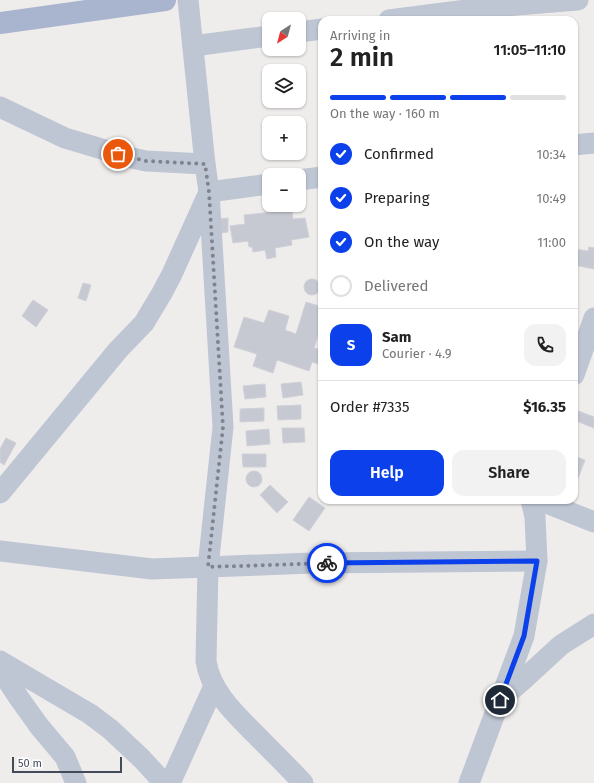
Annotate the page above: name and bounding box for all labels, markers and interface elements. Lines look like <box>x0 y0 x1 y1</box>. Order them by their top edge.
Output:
north arrow <box>262 12 306 56</box>
map controls <box>262 12 306 212</box>
text: Arriving in <box>330 28 390 43</box>
text: 11:05–11:10 <box>494 41 566 59</box>
text: 2 min <box>330 42 394 73</box>
button: layers <box>262 64 306 108</box>
text: On the way · 160 m <box>330 106 440 121</box>
button: + <box>262 116 306 160</box>
pin <box>101 137 135 171</box>
icon: bag <box>107 143 129 165</box>
icon: check <box>330 143 352 165</box>
text: Confirmed <box>364 145 434 163</box>
text: 10:34 <box>537 147 566 162</box>
button: − <box>262 168 306 212</box>
icon: check <box>330 187 352 209</box>
text: Preparing <box>364 189 429 207</box>
text: 10:49 <box>537 191 566 206</box>
icon: check <box>330 231 352 253</box>
text: On the way <box>364 233 439 251</box>
text: 11:00 <box>537 235 566 250</box>
text: Delivered <box>364 277 428 295</box>
button: phone <box>524 324 566 366</box>
text: Sam <box>382 328 411 346</box>
text: S <box>347 336 355 354</box>
text: Courier · 4.9 <box>382 346 452 361</box>
text: Order #7335 <box>330 398 409 416</box>
text: $16.35 <box>523 398 566 416</box>
button: Help <box>330 450 444 496</box>
button: Share <box>452 450 566 496</box>
courier <box>307 543 347 583</box>
icon: bike <box>316 552 338 574</box>
pin <box>483 683 517 717</box>
icon: home <box>489 689 511 711</box>
scale bar <box>12 755 122 774</box>
text: 50 m <box>18 757 42 770</box>

